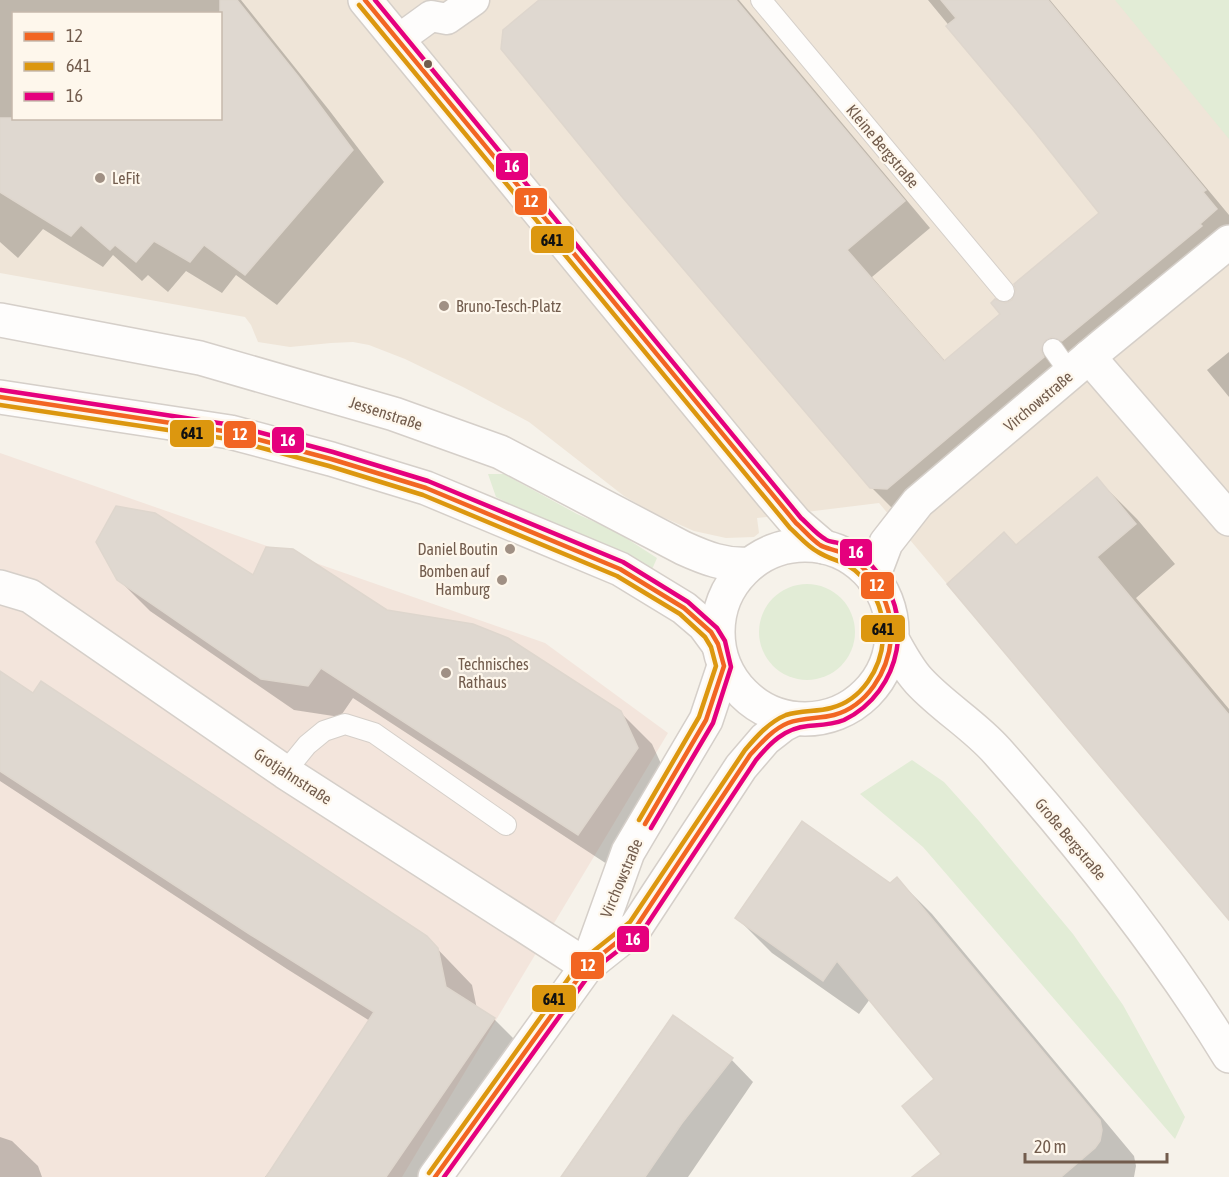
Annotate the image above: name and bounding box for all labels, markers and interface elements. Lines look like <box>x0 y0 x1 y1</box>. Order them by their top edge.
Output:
legend <box>12 12 222 120</box>
text: 12 <box>66 25 83 46</box>
text: 641 <box>66 55 91 76</box>
unlabelled marker <box>422 58 434 70</box>
text: 16 <box>66 85 83 106</box>
street label: Kleine Bergstraße <box>842 101 923 192</box>
line badge: 16 <box>495 152 529 181</box>
text: 16 <box>504 157 520 175</box>
place label: LeFit <box>112 169 141 187</box>
marker: LeFit <box>93 171 107 185</box>
line badge: 12 <box>514 187 548 216</box>
text: 12 <box>523 192 539 210</box>
line badge: 641 <box>530 225 575 254</box>
text: 641 <box>541 231 564 249</box>
place label: Bruno-Tesch-Platz <box>456 297 561 315</box>
marker: Bruno-Tesch-Platz <box>437 299 451 313</box>
street label: Virchowstraße <box>1000 367 1076 435</box>
street label: Jessenstraße <box>347 393 425 433</box>
line badge: 641 <box>169 419 215 448</box>
line badge: 12 <box>223 420 257 449</box>
text: 641 <box>181 424 204 442</box>
text: 12 <box>232 425 248 443</box>
line badge: 16 <box>271 426 305 454</box>
text: 16 <box>280 431 296 449</box>
line badge: 16 <box>839 538 873 567</box>
place label: Daniel Boutin <box>418 540 498 558</box>
marker: Daniel Boutin <box>503 542 517 556</box>
text: 16 <box>848 543 864 561</box>
place label: Bomben auf Hamburg <box>419 562 491 599</box>
line badge: 12 <box>860 571 895 600</box>
marker: Bomben auf Hamburg <box>495 573 509 587</box>
text: 12 <box>869 576 885 594</box>
line badge: 641 <box>860 614 906 643</box>
text: 641 <box>872 620 895 638</box>
place label: Technisches Rathaus <box>458 655 529 691</box>
marker: Technisches Rathaus <box>439 666 453 680</box>
street label: Grotjahnstraße <box>250 744 335 809</box>
street label: Große Bergstraße <box>1031 795 1110 884</box>
street label: Virchowstraße <box>596 836 646 920</box>
line badge: 16 <box>616 925 650 953</box>
text: 16 <box>625 930 641 948</box>
line badge: 12 <box>570 951 605 980</box>
text: 12 <box>580 956 596 974</box>
line badge: 641 <box>531 984 577 1013</box>
text: 641 <box>543 990 566 1008</box>
scale bar <box>1025 1126 1168 1164</box>
text: 20 m <box>1034 1136 1066 1157</box>

